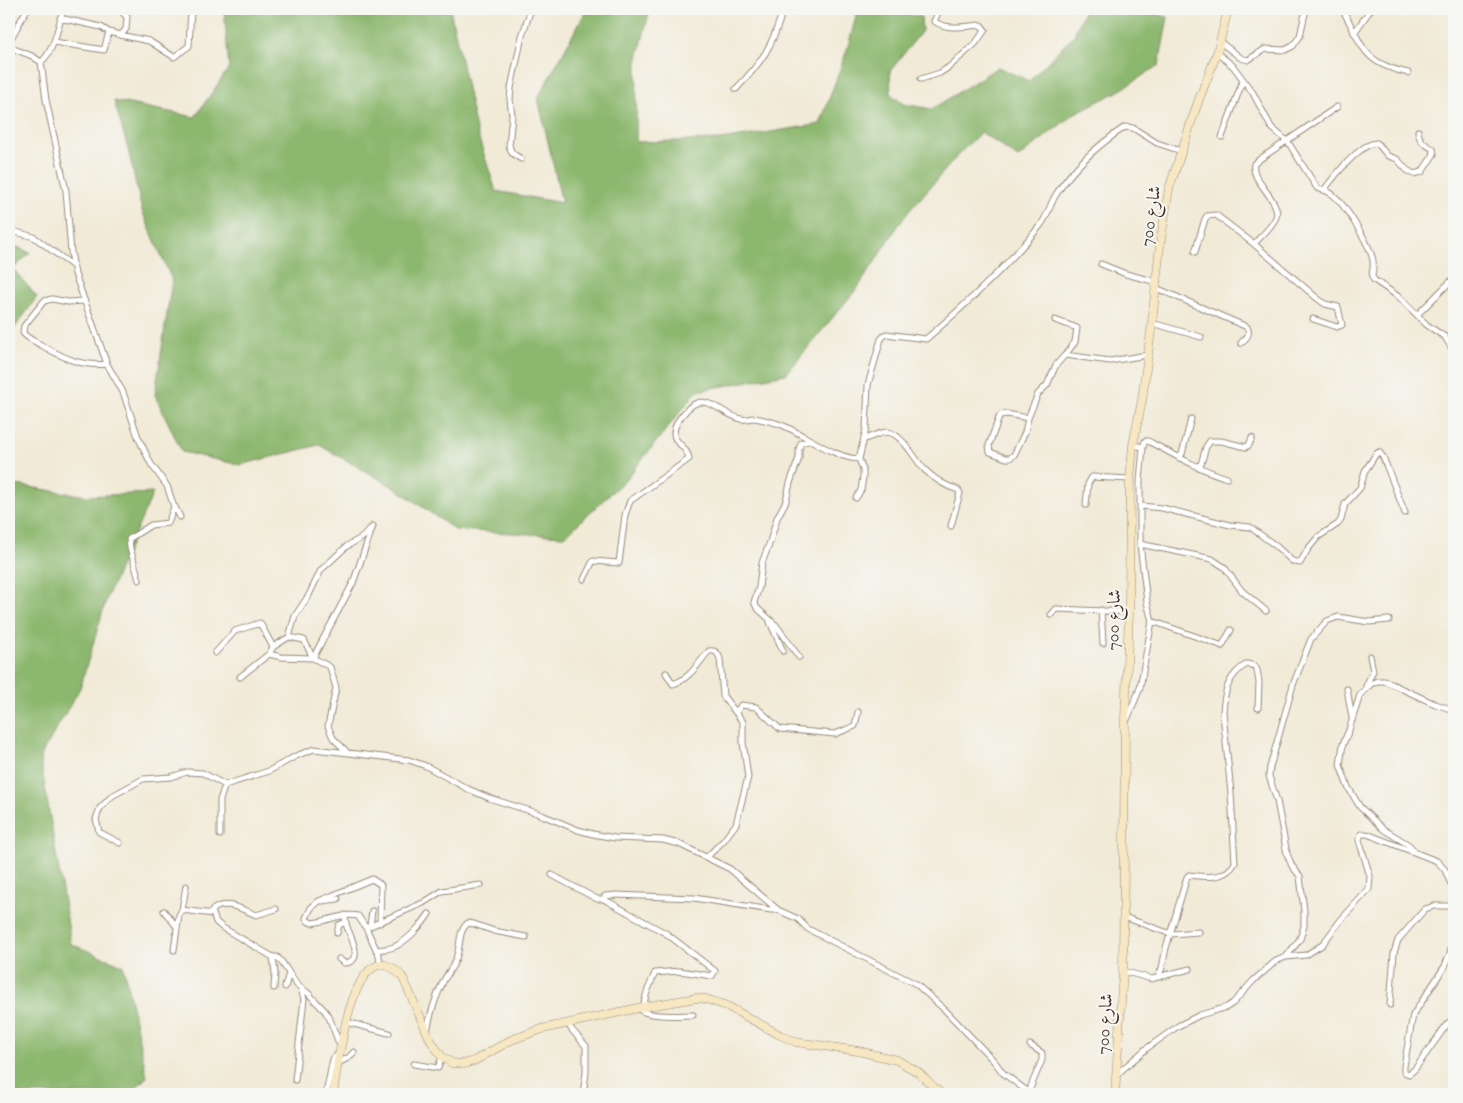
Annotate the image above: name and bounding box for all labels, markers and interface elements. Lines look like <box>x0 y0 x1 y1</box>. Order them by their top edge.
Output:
street label: شارع 700 <box>1135 184 1170 249</box>
street label: شارع 700 <box>1102 589 1129 651</box>
street label: شارع 700 <box>1092 993 1121 1056</box>

